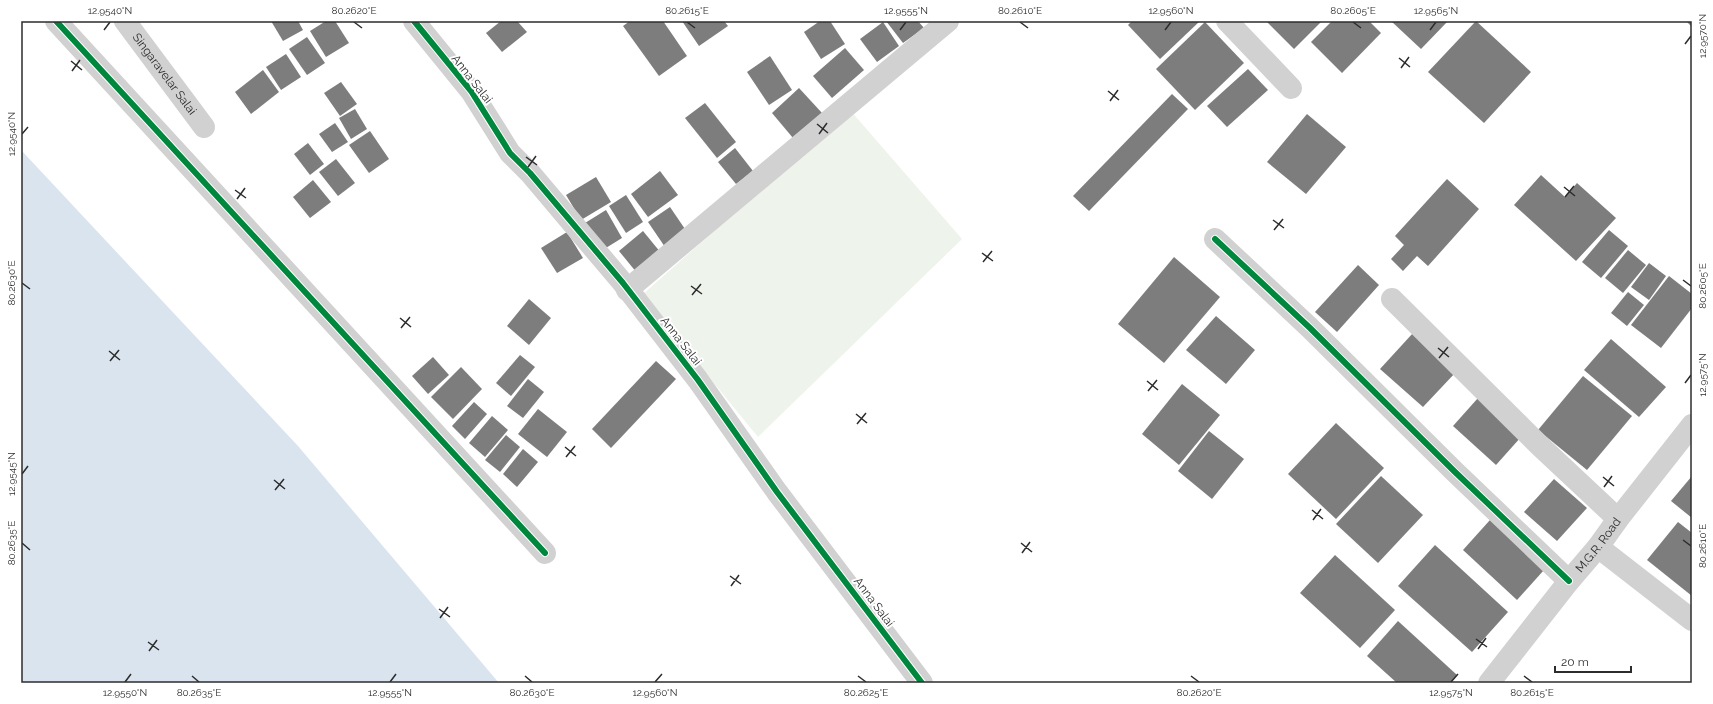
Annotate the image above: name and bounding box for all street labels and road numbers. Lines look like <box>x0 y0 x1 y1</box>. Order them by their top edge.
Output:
street label: Singaravelar Salai <box>130 31 199 117</box>
street label: Anna Salai <box>449 52 495 106</box>
street label: Anna Salai <box>658 314 704 368</box>
street label: M.G.R. Road <box>1573 515 1624 575</box>
street label: Anna Salai <box>851 575 897 629</box>

